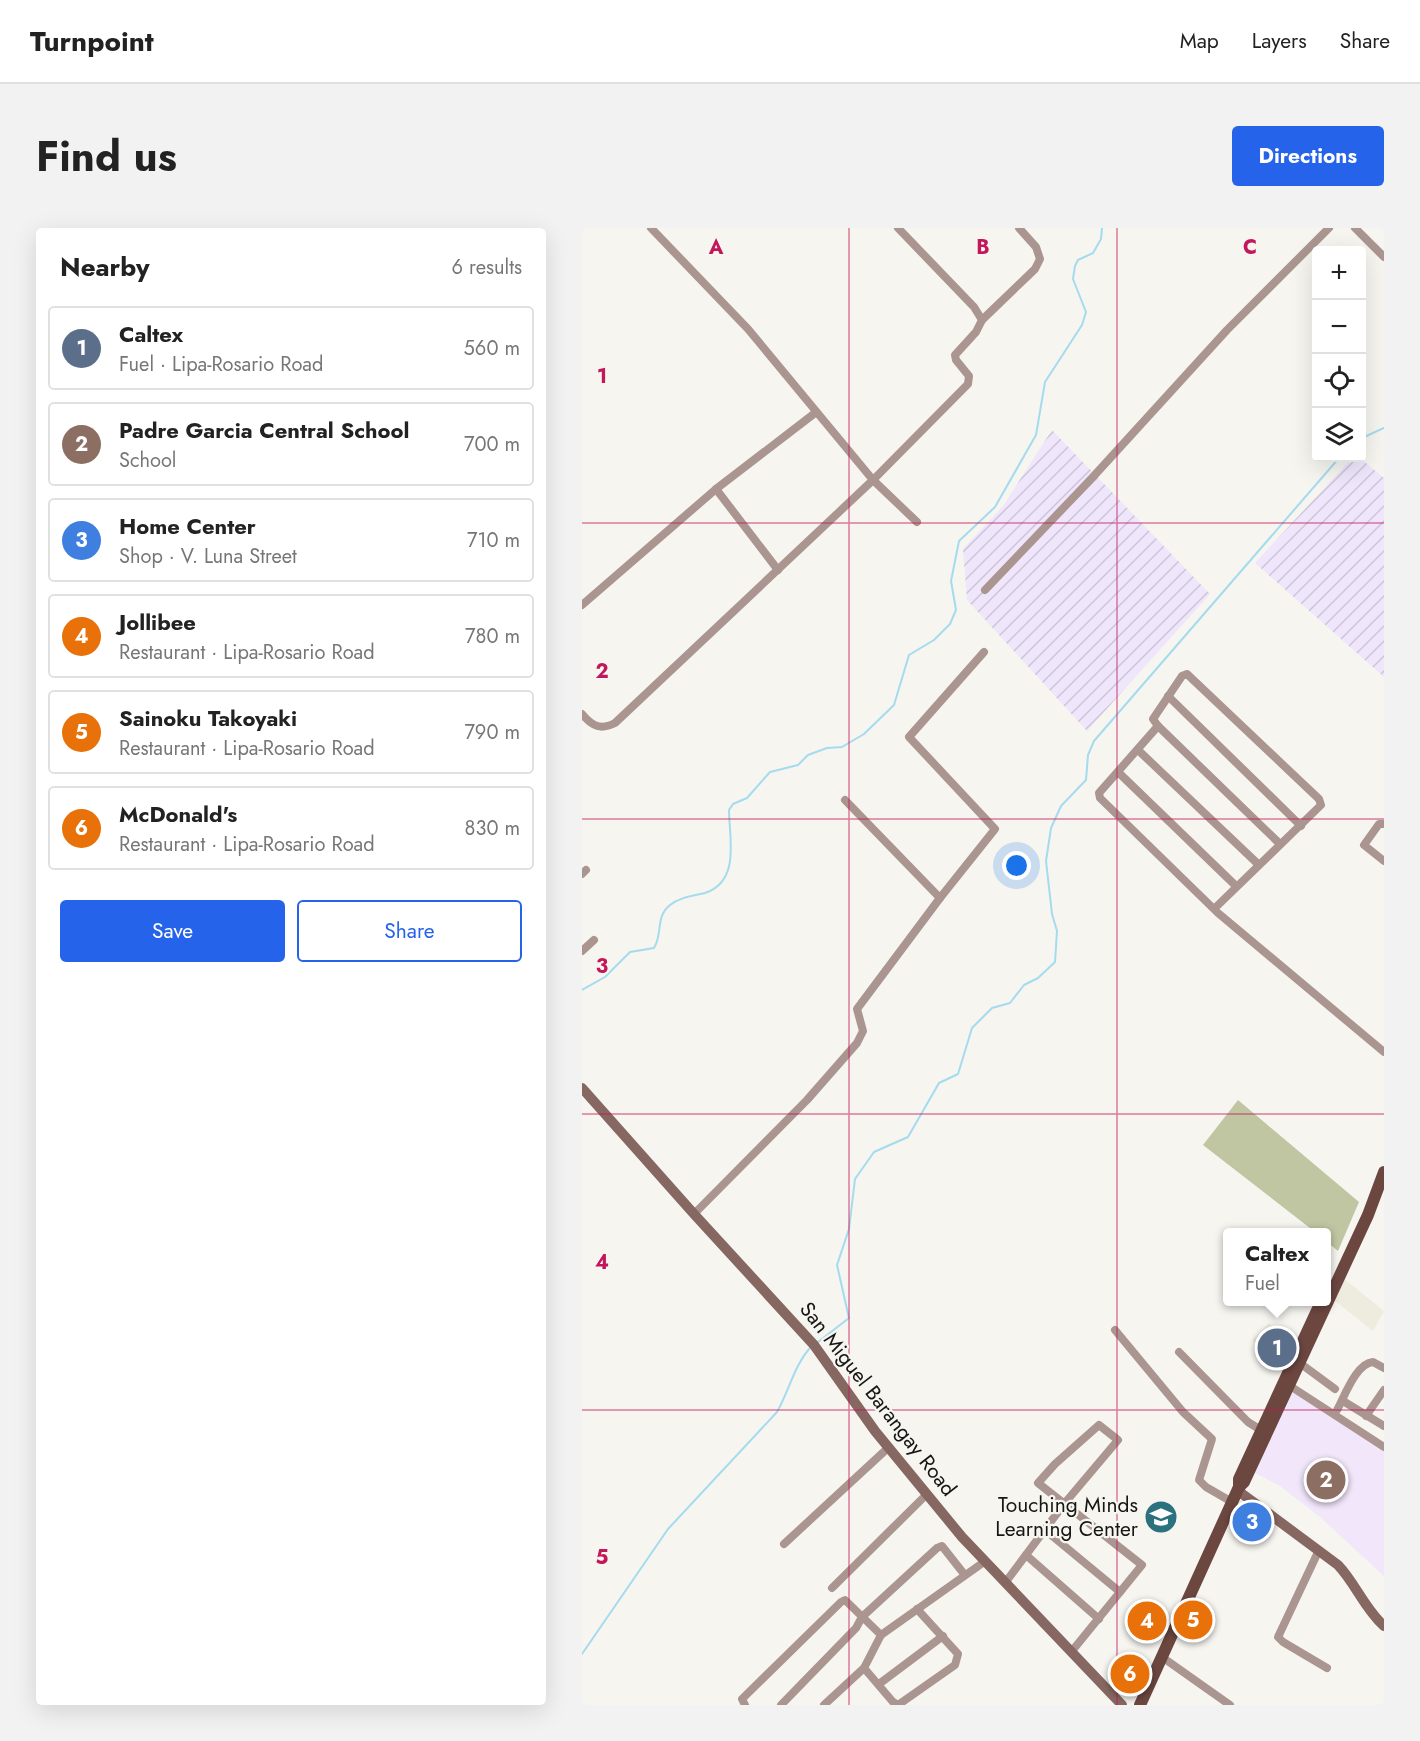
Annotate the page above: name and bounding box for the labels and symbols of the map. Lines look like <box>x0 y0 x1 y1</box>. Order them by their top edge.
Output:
text: A <box>708 233 724 262</box>
text: B <box>976 233 990 262</box>
text: C <box>1243 233 1257 262</box>
text: 1 <box>597 362 607 391</box>
text: 2 <box>595 657 609 686</box>
your location <box>1002 851 1031 880</box>
text: 3 <box>596 952 608 981</box>
text: 4 <box>595 1248 609 1277</box>
street label: San Miguel Barangay Road <box>793 1295 963 1503</box>
pin: 1 <box>1258 1326 1296 1370</box>
pin: 2 <box>1306 1458 1346 1502</box>
place label: Touching Minds Learning Center <box>995 1490 1139 1544</box>
school or university icon: Touching Minds Learning Center <box>1143 1499 1179 1535</box>
pin: 3 <box>1232 1500 1272 1544</box>
text: 5 <box>596 1543 609 1572</box>
pin: 4 <box>1128 1598 1166 1644</box>
pin: 5 <box>1174 1598 1212 1642</box>
pin: 6 <box>1110 1652 1150 1696</box>

